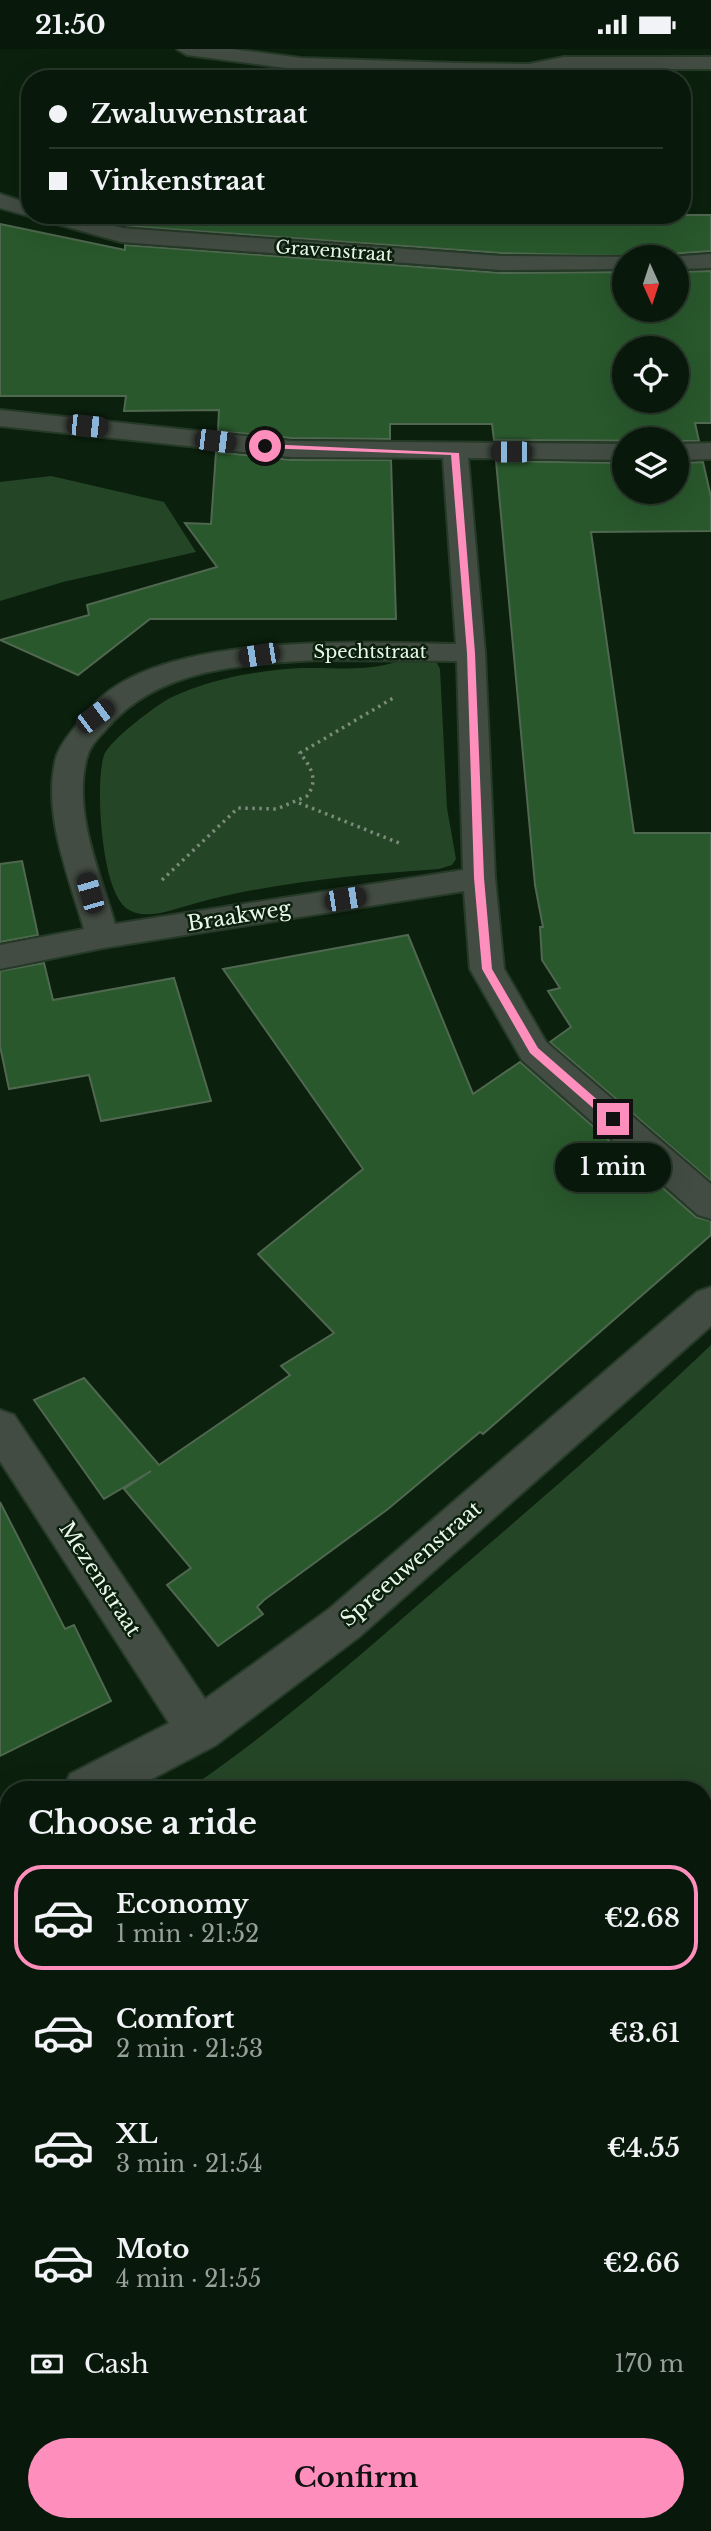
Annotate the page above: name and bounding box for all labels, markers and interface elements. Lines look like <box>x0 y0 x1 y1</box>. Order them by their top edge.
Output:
text: 21:50 <box>35 9 106 41</box>
text: Zwaluwenstraat <box>91 98 308 130</box>
text: Vinkenstraat <box>91 165 265 197</box>
street label: Gravenstraat <box>275 236 394 266</box>
north arrow <box>612 245 690 322</box>
map controls <box>612 245 689 504</box>
button: locate <box>612 336 689 413</box>
car <box>66 413 109 439</box>
button: layers <box>612 427 689 504</box>
car <box>193 428 238 454</box>
route start <box>249 430 281 462</box>
car <box>491 442 533 463</box>
car <box>237 641 282 669</box>
street label: Spechtstraat <box>313 641 427 663</box>
car <box>72 695 119 737</box>
car <box>75 870 106 916</box>
car <box>323 885 368 913</box>
street label: Braakweg <box>185 895 293 937</box>
route end <box>597 1103 629 1135</box>
callout: 1 min <box>555 1143 671 1193</box>
text: 1 min <box>580 1153 646 1181</box>
street label: Spreeuwenstraat <box>335 1496 487 1632</box>
street label: Mezenstraat <box>53 1517 147 1641</box>
text: Choose a ride <box>28 1803 257 1843</box>
icon: car <box>32 1886 95 1949</box>
text: Economy <box>116 1888 249 1920</box>
text: €2.68 <box>604 1902 680 1934</box>
text: 1 min · 21:52 <box>116 1920 259 1948</box>
icon: car <box>32 2001 95 2064</box>
text: Comfort <box>116 2003 234 2035</box>
text: €3.61 <box>609 2017 680 2049</box>
text: 2 min · 21:53 <box>116 2035 263 2063</box>
icon: car <box>32 2116 95 2179</box>
text: XL <box>116 2118 158 2150</box>
text: €4.55 <box>607 2132 680 2164</box>
text: 3 min · 21:54 <box>116 2150 262 2178</box>
icon: car <box>32 2231 95 2294</box>
text: Moto <box>116 2233 189 2265</box>
text: €2.66 <box>603 2247 680 2279</box>
text: 4 min · 21:55 <box>116 2265 261 2293</box>
icon: cash <box>28 2345 66 2383</box>
text: Cash <box>84 2348 149 2380</box>
text: 170 m <box>614 2350 684 2378</box>
button: Confirm <box>28 2438 684 2518</box>

